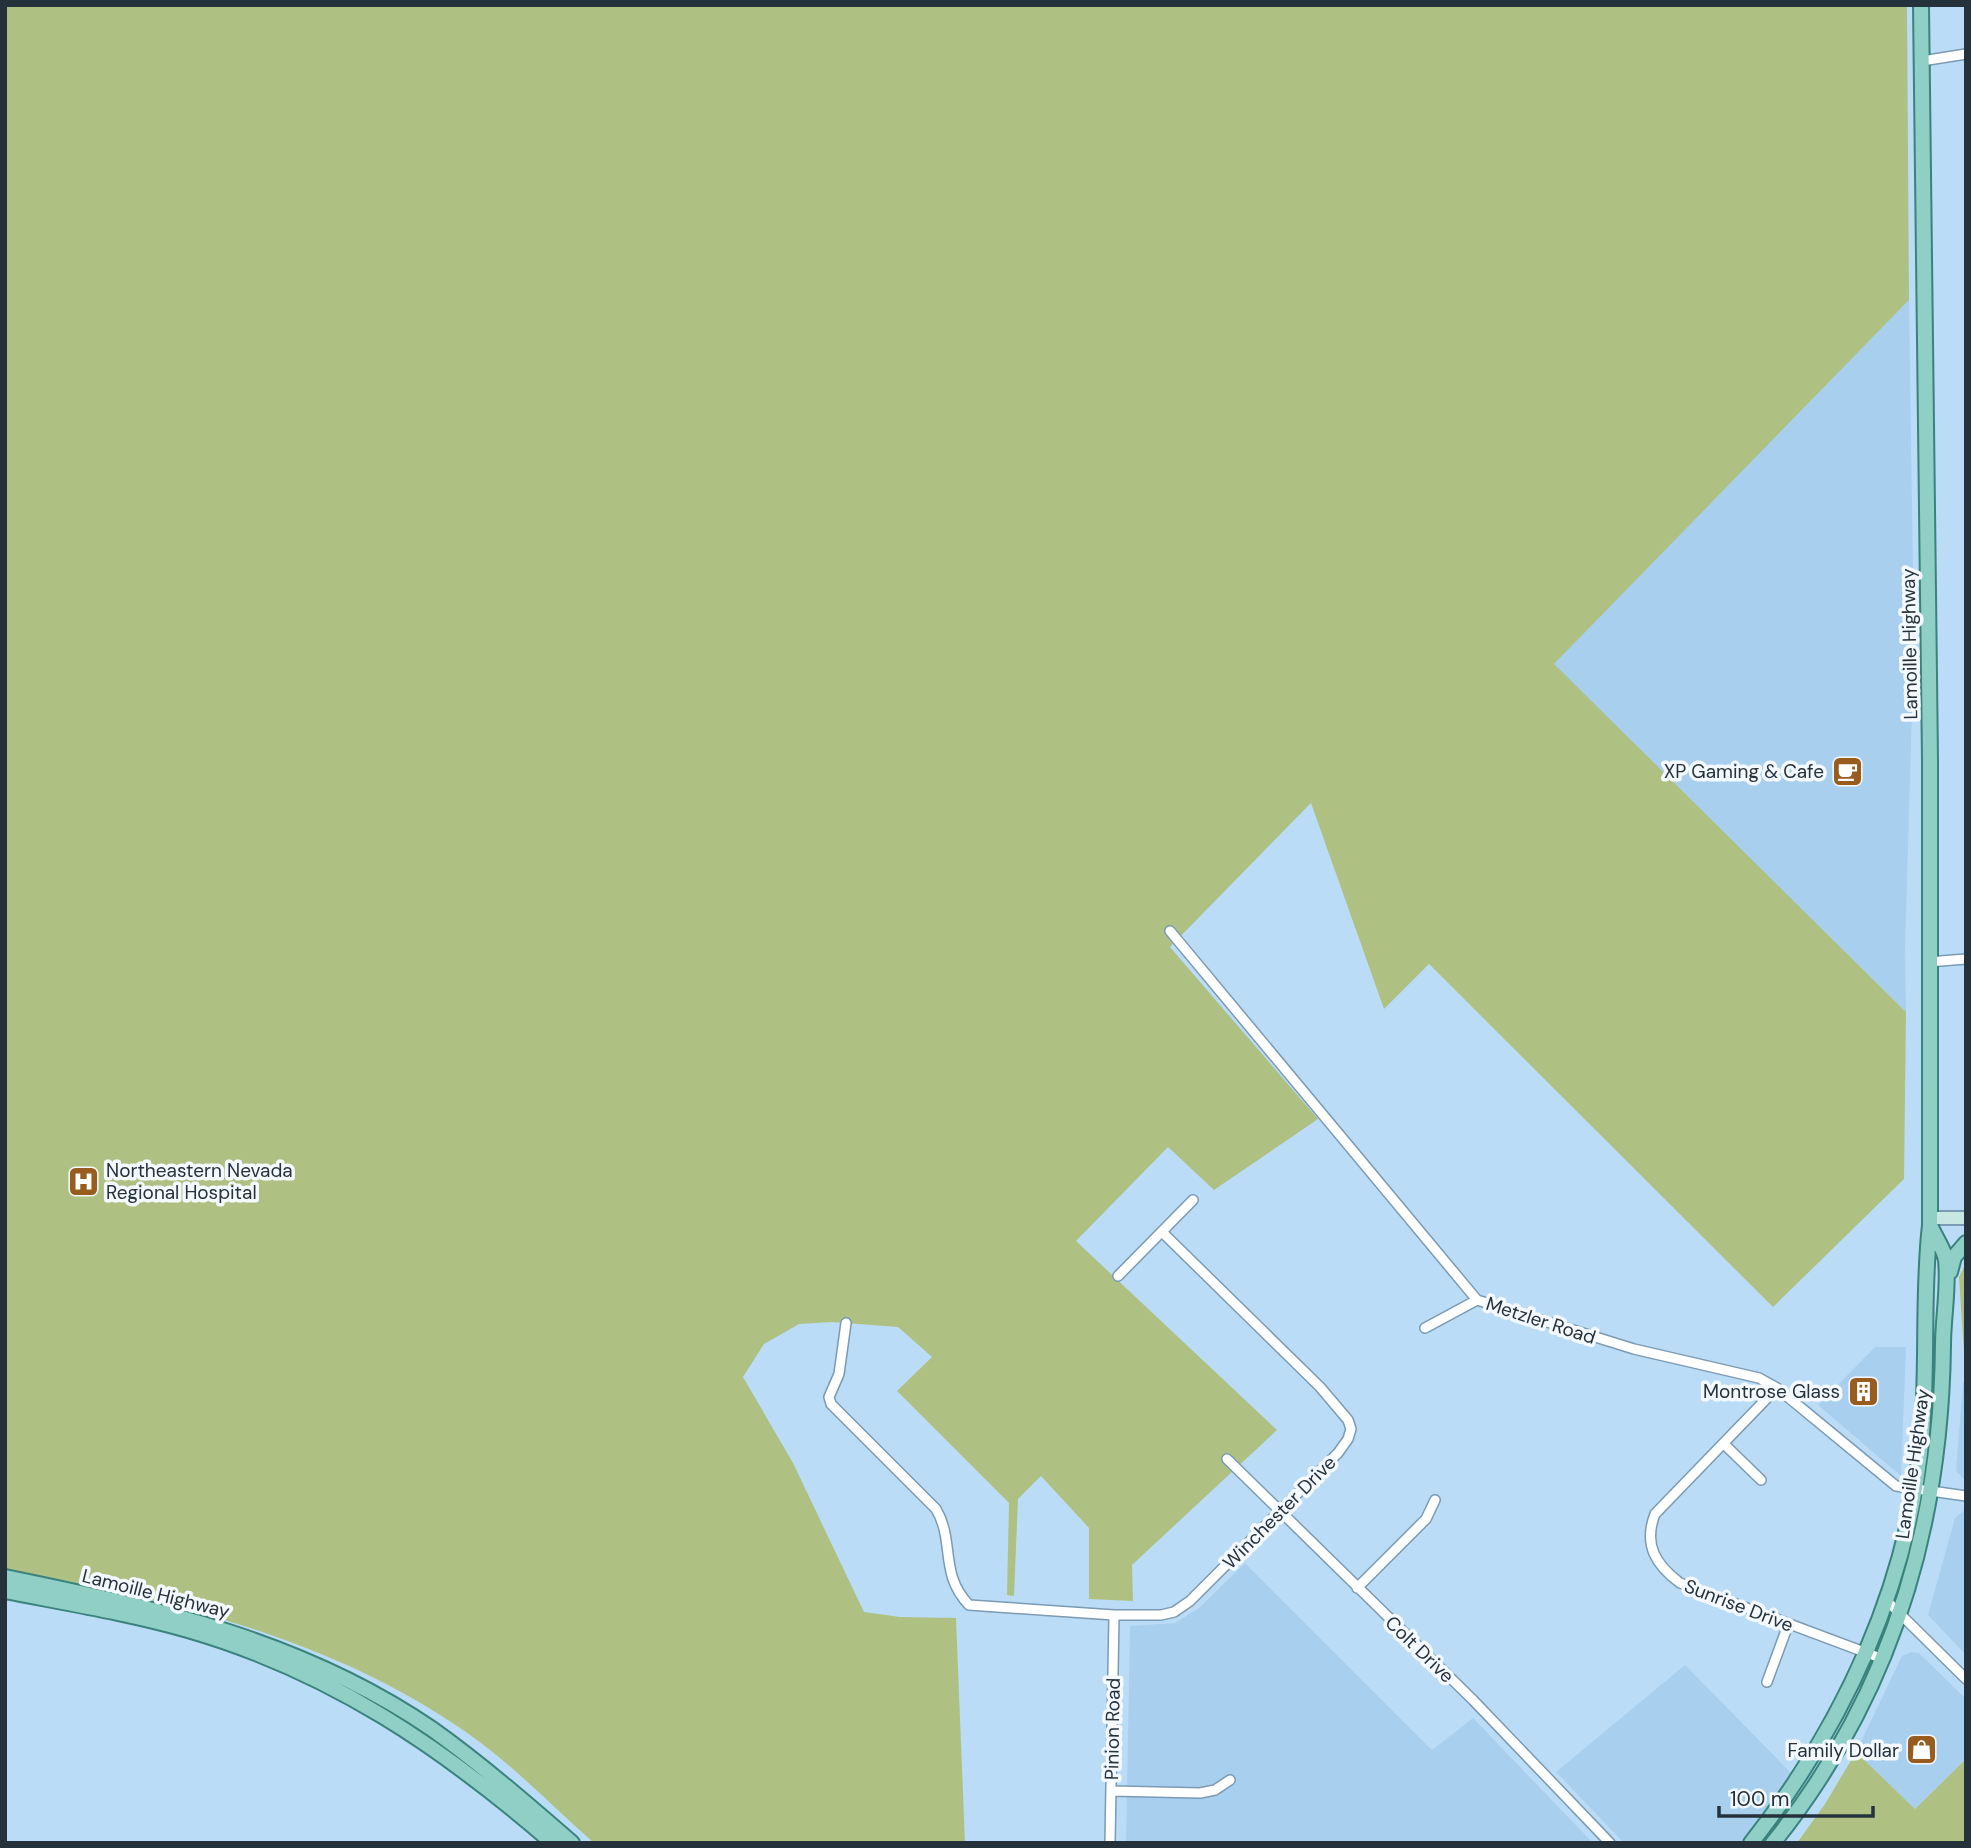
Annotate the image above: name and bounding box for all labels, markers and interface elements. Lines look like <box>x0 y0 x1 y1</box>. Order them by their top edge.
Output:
street label: Lamoille Highway <box>1896 568 1923 720</box>
cafe icon: XP Gaming & Cafe <box>1830 754 1864 788</box>
place label: XP Gaming & Cafe <box>1664 759 1824 784</box>
place label: Northeastern Nevada Regional Hospital <box>106 1158 293 1205</box>
hospital icon: Northeastern Nevada Regional Hospital <box>66 1164 100 1198</box>
street label: Metzler Road <box>1483 1291 1599 1350</box>
building icon: Montrose Glass <box>1846 1374 1880 1408</box>
place label: Montrose Glass <box>1703 1379 1840 1404</box>
street label: Lamoille Highway <box>1890 1387 1935 1541</box>
street label: Winchester Drive <box>1217 1450 1341 1574</box>
street label: Lamoille Highway <box>79 1563 233 1624</box>
street label: Sunrise Drive <box>1681 1573 1797 1638</box>
street label: Colt Drive <box>1380 1610 1459 1688</box>
street label: Pinion Road <box>1099 1678 1126 1780</box>
shop icon: Family Dollar <box>1905 1733 1939 1767</box>
place label: Family Dollar <box>1788 1738 1899 1763</box>
scale bar <box>1719 1774 1873 1818</box>
text: 100 m <box>1730 1785 1790 1813</box>

